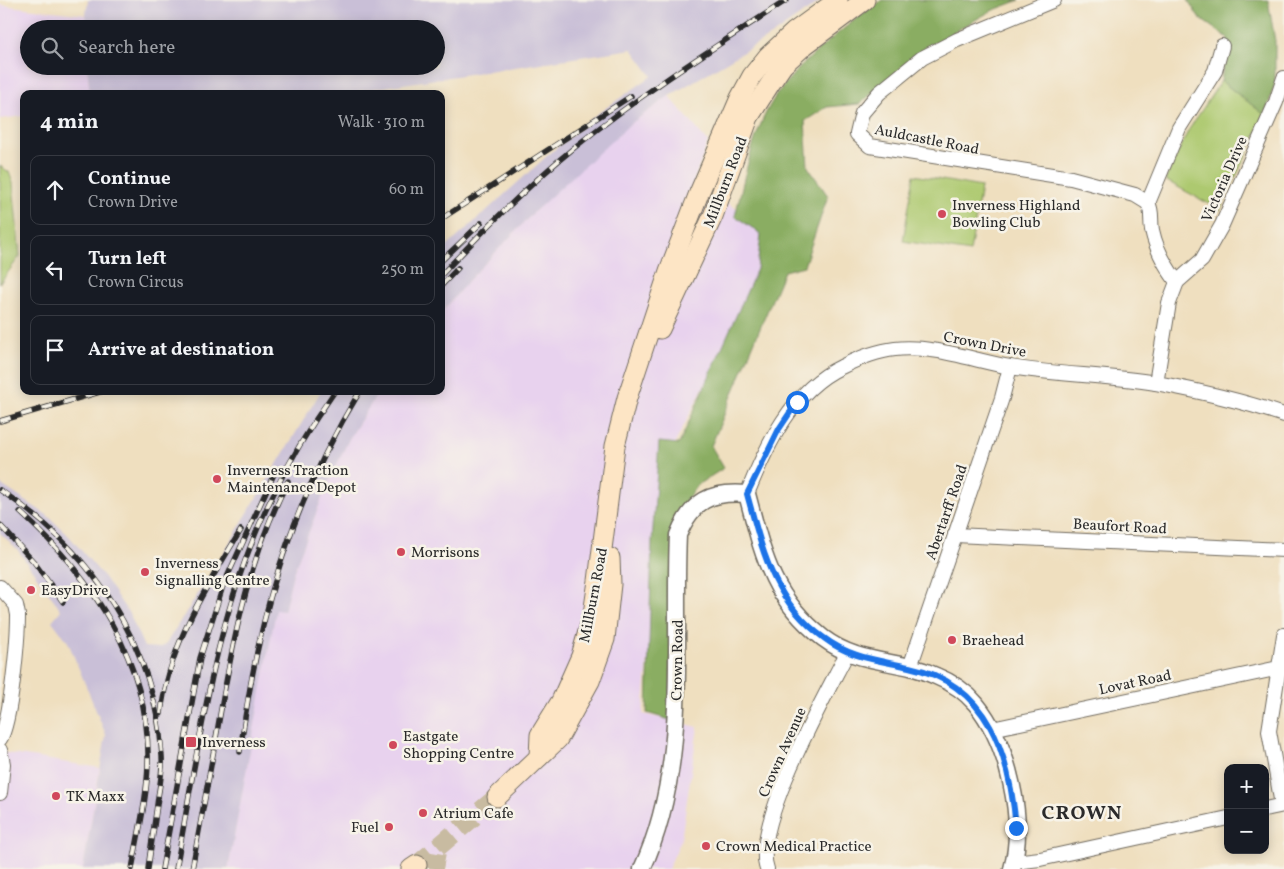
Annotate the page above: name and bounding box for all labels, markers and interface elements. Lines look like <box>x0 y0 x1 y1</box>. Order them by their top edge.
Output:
search box <box>20 20 445 75</box>
icon: search <box>38 34 66 62</box>
text: Search here <box>78 35 175 61</box>
text: 4 min <box>40 108 99 137</box>
text: Walk · 310 m <box>338 112 425 134</box>
street label: Auldcastle Road <box>873 120 981 161</box>
street label: Victoria Drive <box>1197 133 1254 226</box>
street label: Millburn Road <box>699 134 753 231</box>
text: Continue <box>88 166 171 192</box>
icon: ahead <box>41 176 69 204</box>
text: 60 m <box>389 179 424 201</box>
text: Crown Drive <box>88 192 178 214</box>
place label: Inverness Highland Bowling Club <box>952 196 1081 234</box>
marker: Inverness Highland Bowling Club <box>936 208 948 220</box>
text: Turn left <box>88 246 167 272</box>
icon: left <box>41 256 69 284</box>
text: 250 m <box>381 259 424 281</box>
text: Crown Circus <box>88 272 184 294</box>
street label: Crown Drive <box>941 327 1028 364</box>
icon: arrive <box>41 336 69 364</box>
text: Arrive at destination <box>88 337 274 363</box>
route start <box>786 391 809 414</box>
place label: Inverness Traction Maintenance Depot <box>227 461 356 499</box>
street label: Abertarff Road <box>921 462 974 563</box>
marker: Inverness Traction Maintenance Depot <box>211 473 223 485</box>
street label: Beaufort Road <box>1072 515 1167 540</box>
place label: Morrisons <box>411 543 480 564</box>
marker: Morrisons <box>395 546 407 558</box>
street label: Millburn Road <box>575 546 614 645</box>
place label: Inverness Signalling Centre <box>155 554 270 592</box>
marker: Inverness Signalling Centre <box>139 566 151 578</box>
place label: EasyDrive <box>41 581 108 602</box>
marker: EasyDrive <box>25 584 37 596</box>
street label: Crown Road <box>667 619 690 701</box>
place label: Braehead <box>962 631 1024 652</box>
marker: Braehead <box>946 634 958 646</box>
street label: Lovat Road <box>1097 666 1173 701</box>
street label: Crown Avenue <box>754 704 813 801</box>
place label: Eastgate Shopping Centre <box>403 727 514 765</box>
place label: Inverness <box>202 733 266 754</box>
marker: Inverness <box>184 735 198 749</box>
marker: Eastgate Shopping Centre <box>387 739 399 751</box>
map controls <box>1224 764 1269 854</box>
button: + <box>1224 764 1269 809</box>
place label: TK Maxx <box>66 787 125 808</box>
marker: TK Maxx <box>50 790 62 802</box>
district label: CROWN <box>1042 800 1122 828</box>
place label: Atrium Cafe <box>433 804 514 825</box>
marker: Atrium Cafe <box>417 807 429 819</box>
button: − <box>1224 809 1269 854</box>
route end <box>1005 817 1028 840</box>
place label: Fuel <box>351 818 379 839</box>
marker: Fuel <box>383 821 395 833</box>
place label: Crown Medical Practice <box>716 837 872 858</box>
marker: Crown Medical Practice <box>700 840 712 852</box>

